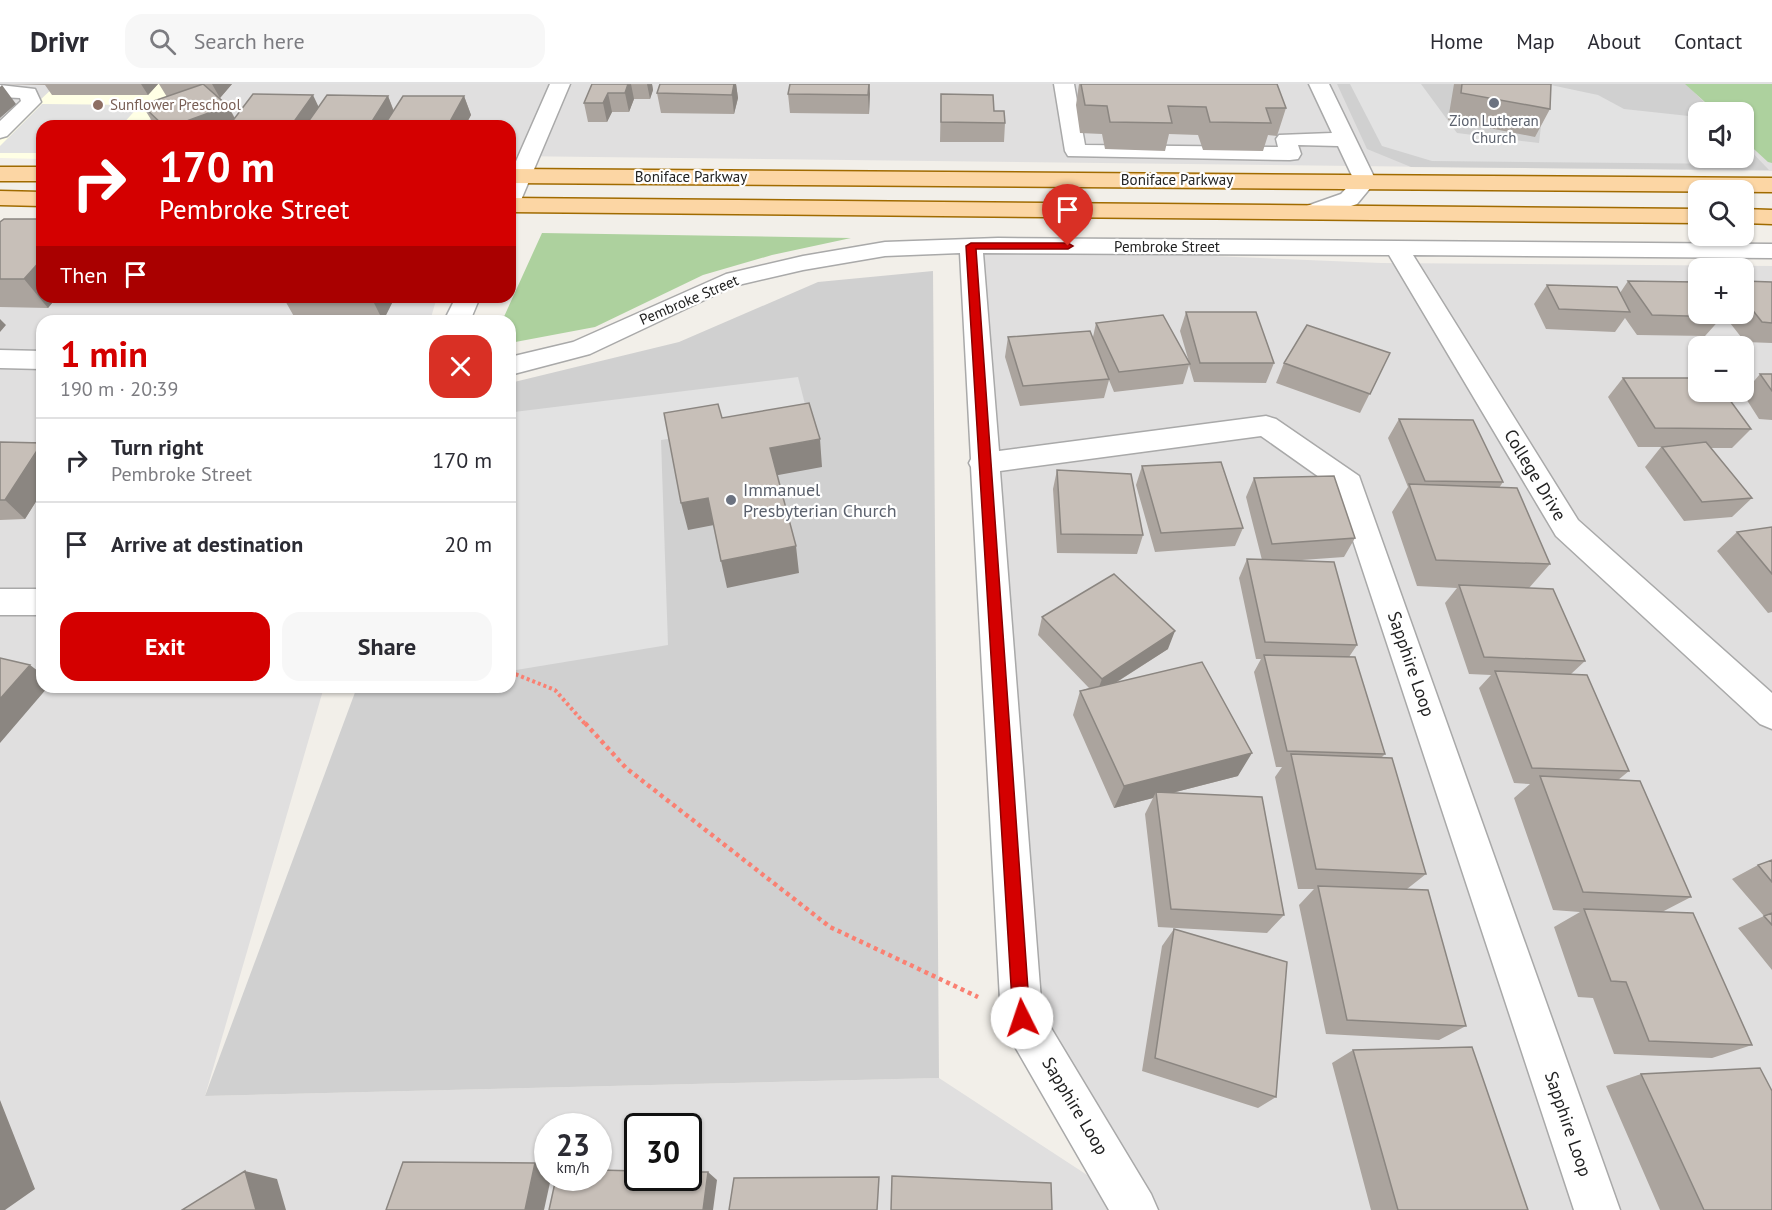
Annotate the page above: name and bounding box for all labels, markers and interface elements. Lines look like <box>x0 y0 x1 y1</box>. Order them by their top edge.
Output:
search box <box>125 14 545 68</box>
text: Drivr <box>30 23 89 60</box>
icon: search <box>146 25 179 58</box>
text: Search here <box>194 27 305 55</box>
text: Home <box>1430 28 1483 55</box>
text: Map <box>1516 28 1555 55</box>
text: About <box>1588 28 1641 55</box>
text: Contact <box>1674 28 1742 55</box>
place label: Sunflower Preschool <box>110 95 241 114</box>
marker: Zion Lutheran Church <box>1487 96 1501 110</box>
marker: Sunflower Preschool <box>91 98 105 112</box>
map controls <box>1688 102 1754 402</box>
button: sound <box>1688 102 1754 168</box>
place label: Zion Lutheran Church <box>1449 111 1539 147</box>
text: 170 m <box>159 139 275 194</box>
icon: right <box>60 144 138 222</box>
street label: Boniface Parkway <box>635 167 747 186</box>
street label: Boniface Parkway <box>1121 170 1233 189</box>
button: search <box>1688 180 1754 246</box>
pin <box>1042 184 1093 246</box>
text: Pembroke Street <box>159 192 350 226</box>
icon: arrive <box>1051 193 1084 226</box>
street label: Pembroke Street <box>1114 237 1220 256</box>
icon: arrive <box>119 258 152 291</box>
button: + <box>1688 258 1754 324</box>
text: Then <box>60 261 107 289</box>
street label: Pembroke Street <box>636 270 741 329</box>
text: 1 min <box>60 330 148 377</box>
button: close <box>429 335 492 398</box>
button: − <box>1688 336 1754 402</box>
text: 190 m · 20:39 <box>60 376 178 402</box>
street label: College Drive <box>1499 425 1572 525</box>
text: Turn right <box>111 433 203 461</box>
icon: right <box>60 444 93 477</box>
text: 170 m <box>432 446 492 474</box>
text: Pembroke Street <box>111 461 252 487</box>
place label: Immanuel Presbyterian Church <box>743 478 897 522</box>
marker: Immanuel Presbyterian Church <box>724 493 738 507</box>
icon: arrive <box>60 528 93 561</box>
text: Arrive at destination <box>111 530 303 558</box>
text: 20 m <box>444 530 492 558</box>
street label: Sapphire Loop <box>1383 608 1440 720</box>
button: Exit <box>60 612 270 681</box>
button: Share <box>282 612 492 681</box>
position arrow <box>990 986 1054 1050</box>
street label: Sapphire Loop <box>1037 1053 1114 1159</box>
street label: Sapphire Loop <box>1540 1068 1597 1180</box>
speed limit sign: 30 <box>624 1113 702 1191</box>
text: 23 <box>556 1125 590 1164</box>
text: km/h <box>557 1158 589 1177</box>

